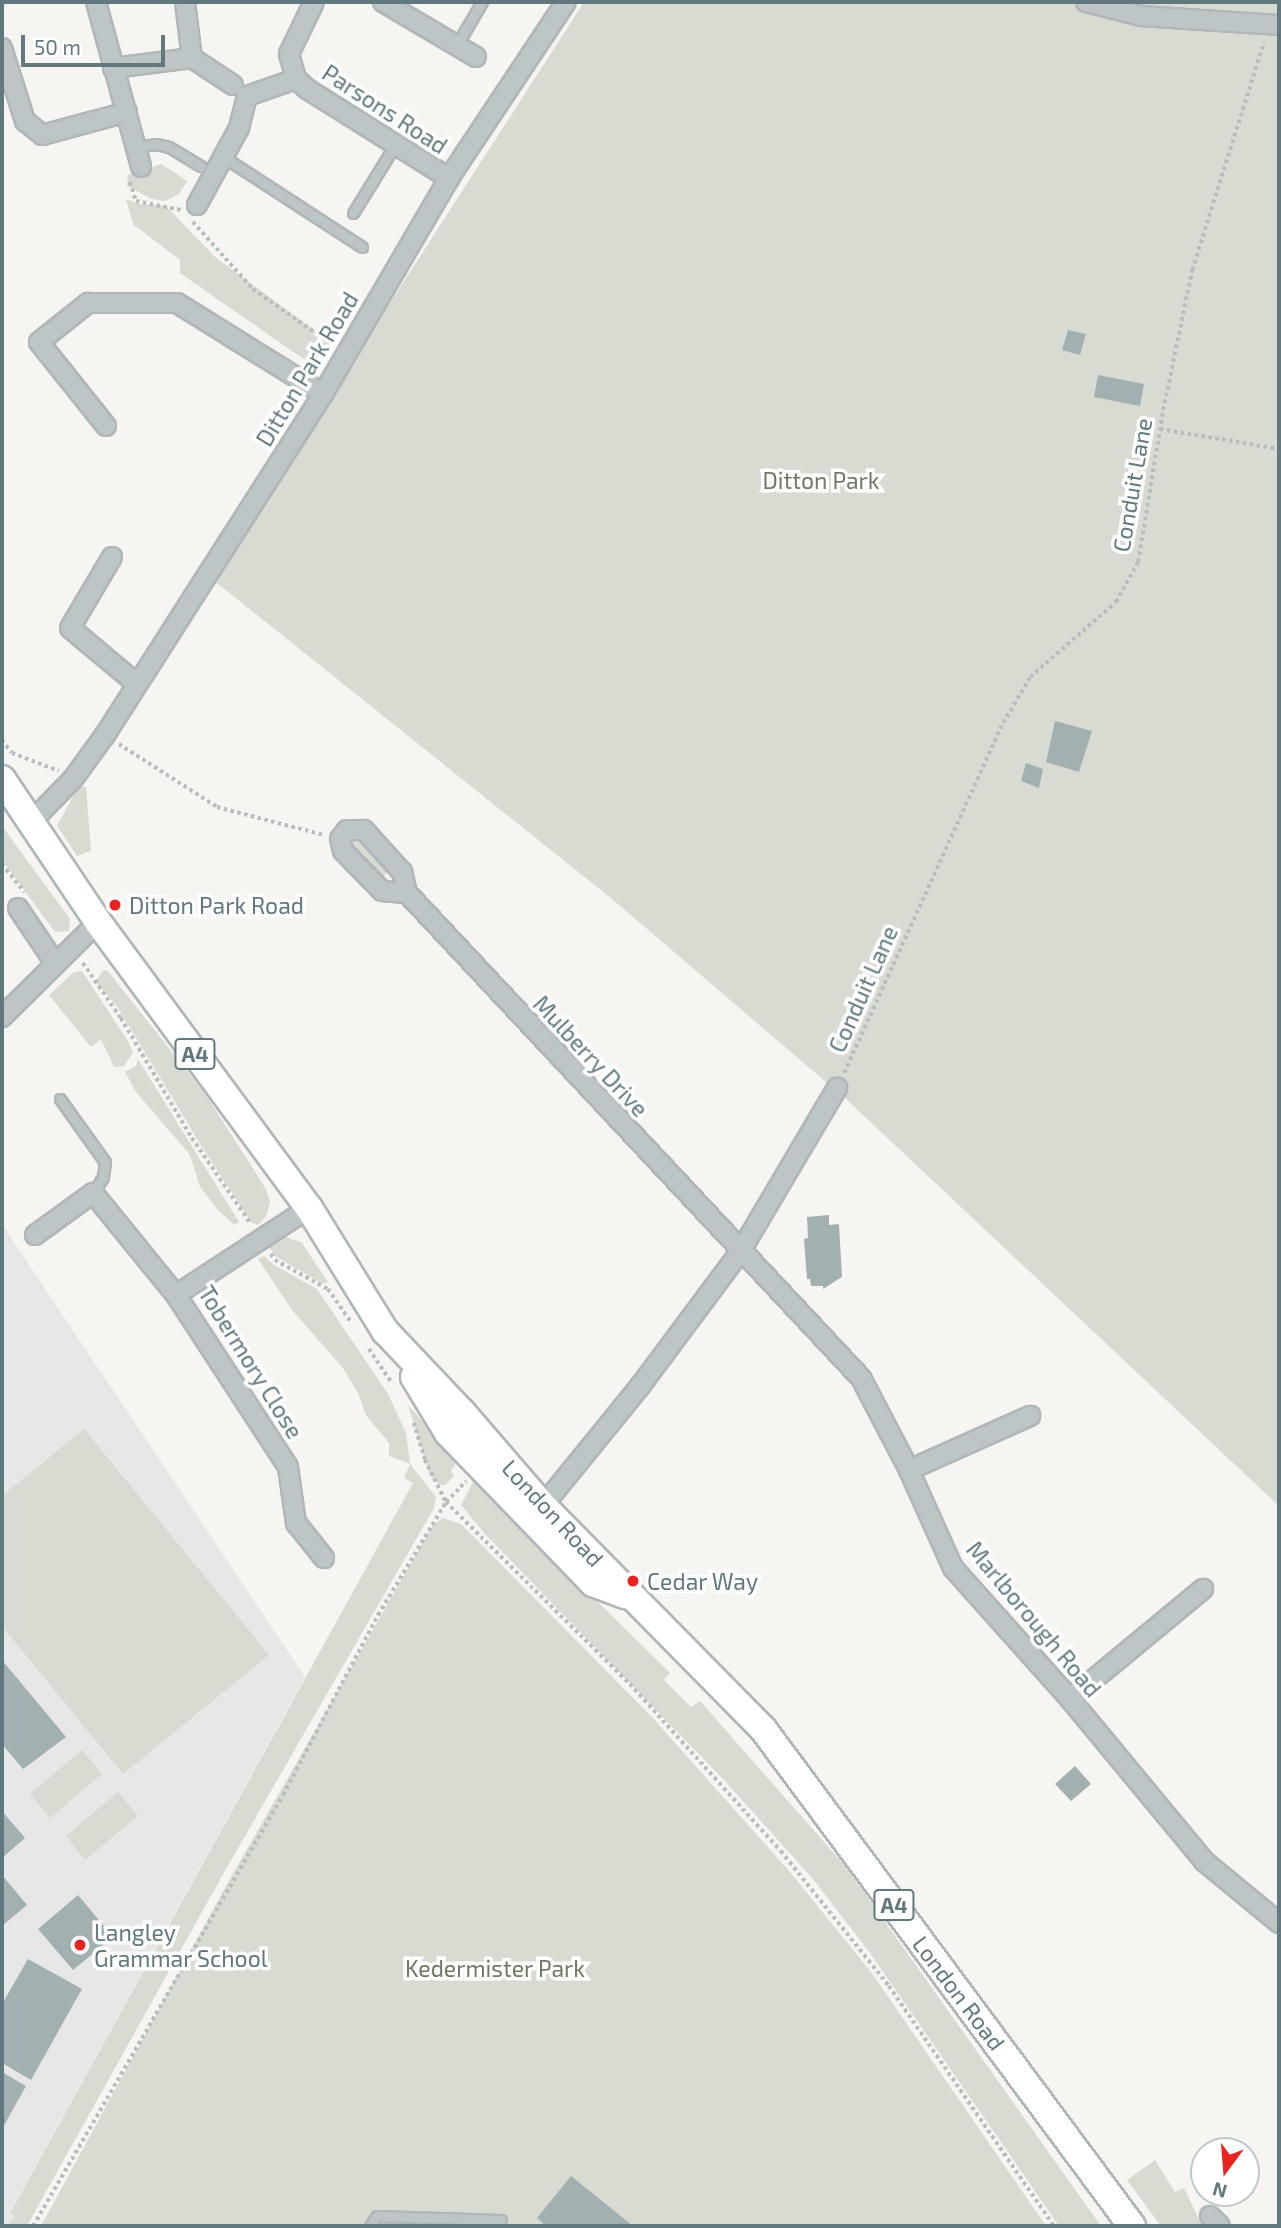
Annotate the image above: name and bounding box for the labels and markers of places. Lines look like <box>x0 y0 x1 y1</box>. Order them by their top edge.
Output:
place label: Ditton Park Road <box>129 891 304 919</box>
marker: Ditton Park Road <box>107 897 123 913</box>
place label: Cedar Way <box>647 1567 759 1595</box>
marker: Cedar Way <box>625 1573 641 1589</box>
place label: Langley Grammar School <box>94 1918 268 1972</box>
marker: Langley Grammar School <box>72 1937 88 1953</box>

